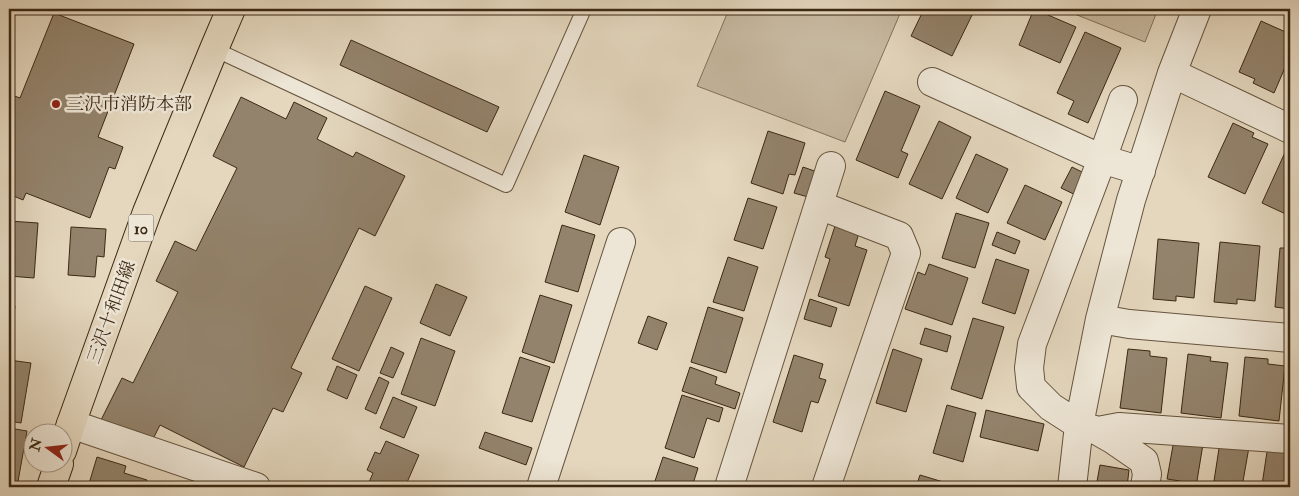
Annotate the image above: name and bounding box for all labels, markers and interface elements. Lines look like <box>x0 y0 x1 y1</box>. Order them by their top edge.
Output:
place label: 三沢市消防本部 <box>66 93 192 116</box>
marker: 三沢市消防本部 <box>50 98 62 110</box>
road number: 10 <box>128 214 154 242</box>
street label: 三沢十和田線 <box>82 257 141 367</box>
north arrow <box>22 424 72 474</box>
text: N <box>26 436 46 454</box>

